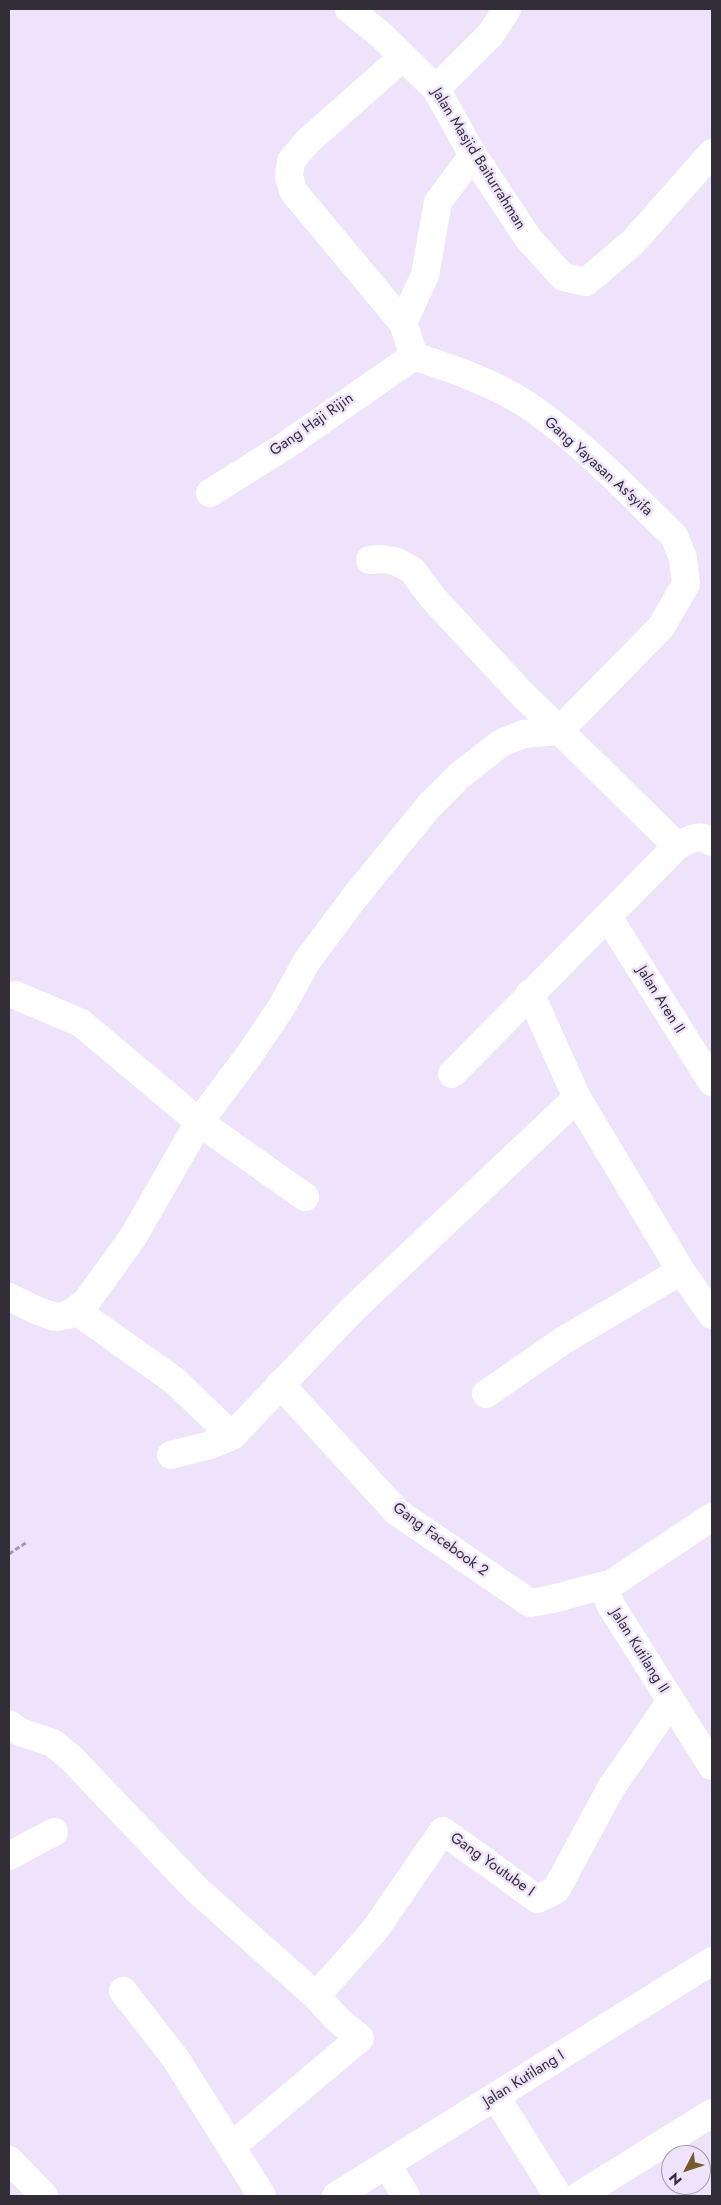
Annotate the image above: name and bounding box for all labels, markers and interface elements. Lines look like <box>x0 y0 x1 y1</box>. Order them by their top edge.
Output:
street label: Jalan Masjid Baiturrahman <box>427 85 529 233</box>
street label: Gang Haji Rijin <box>267 390 357 460</box>
street label: Gang Yayasan As'syifa <box>540 414 656 520</box>
street label: Jalan Aren II <box>632 963 688 1037</box>
street label: Gang Facebook 2 <box>389 1499 491 1581</box>
street label: Jalan Kutilang II <box>606 1605 672 1697</box>
street label: Gang Youtube I <box>446 1829 538 1901</box>
street label: Jalan Kutilang I <box>480 2047 568 2111</box>
north arrow <box>661 2145 711 2195</box>
text: N <box>664 2168 687 2190</box>

